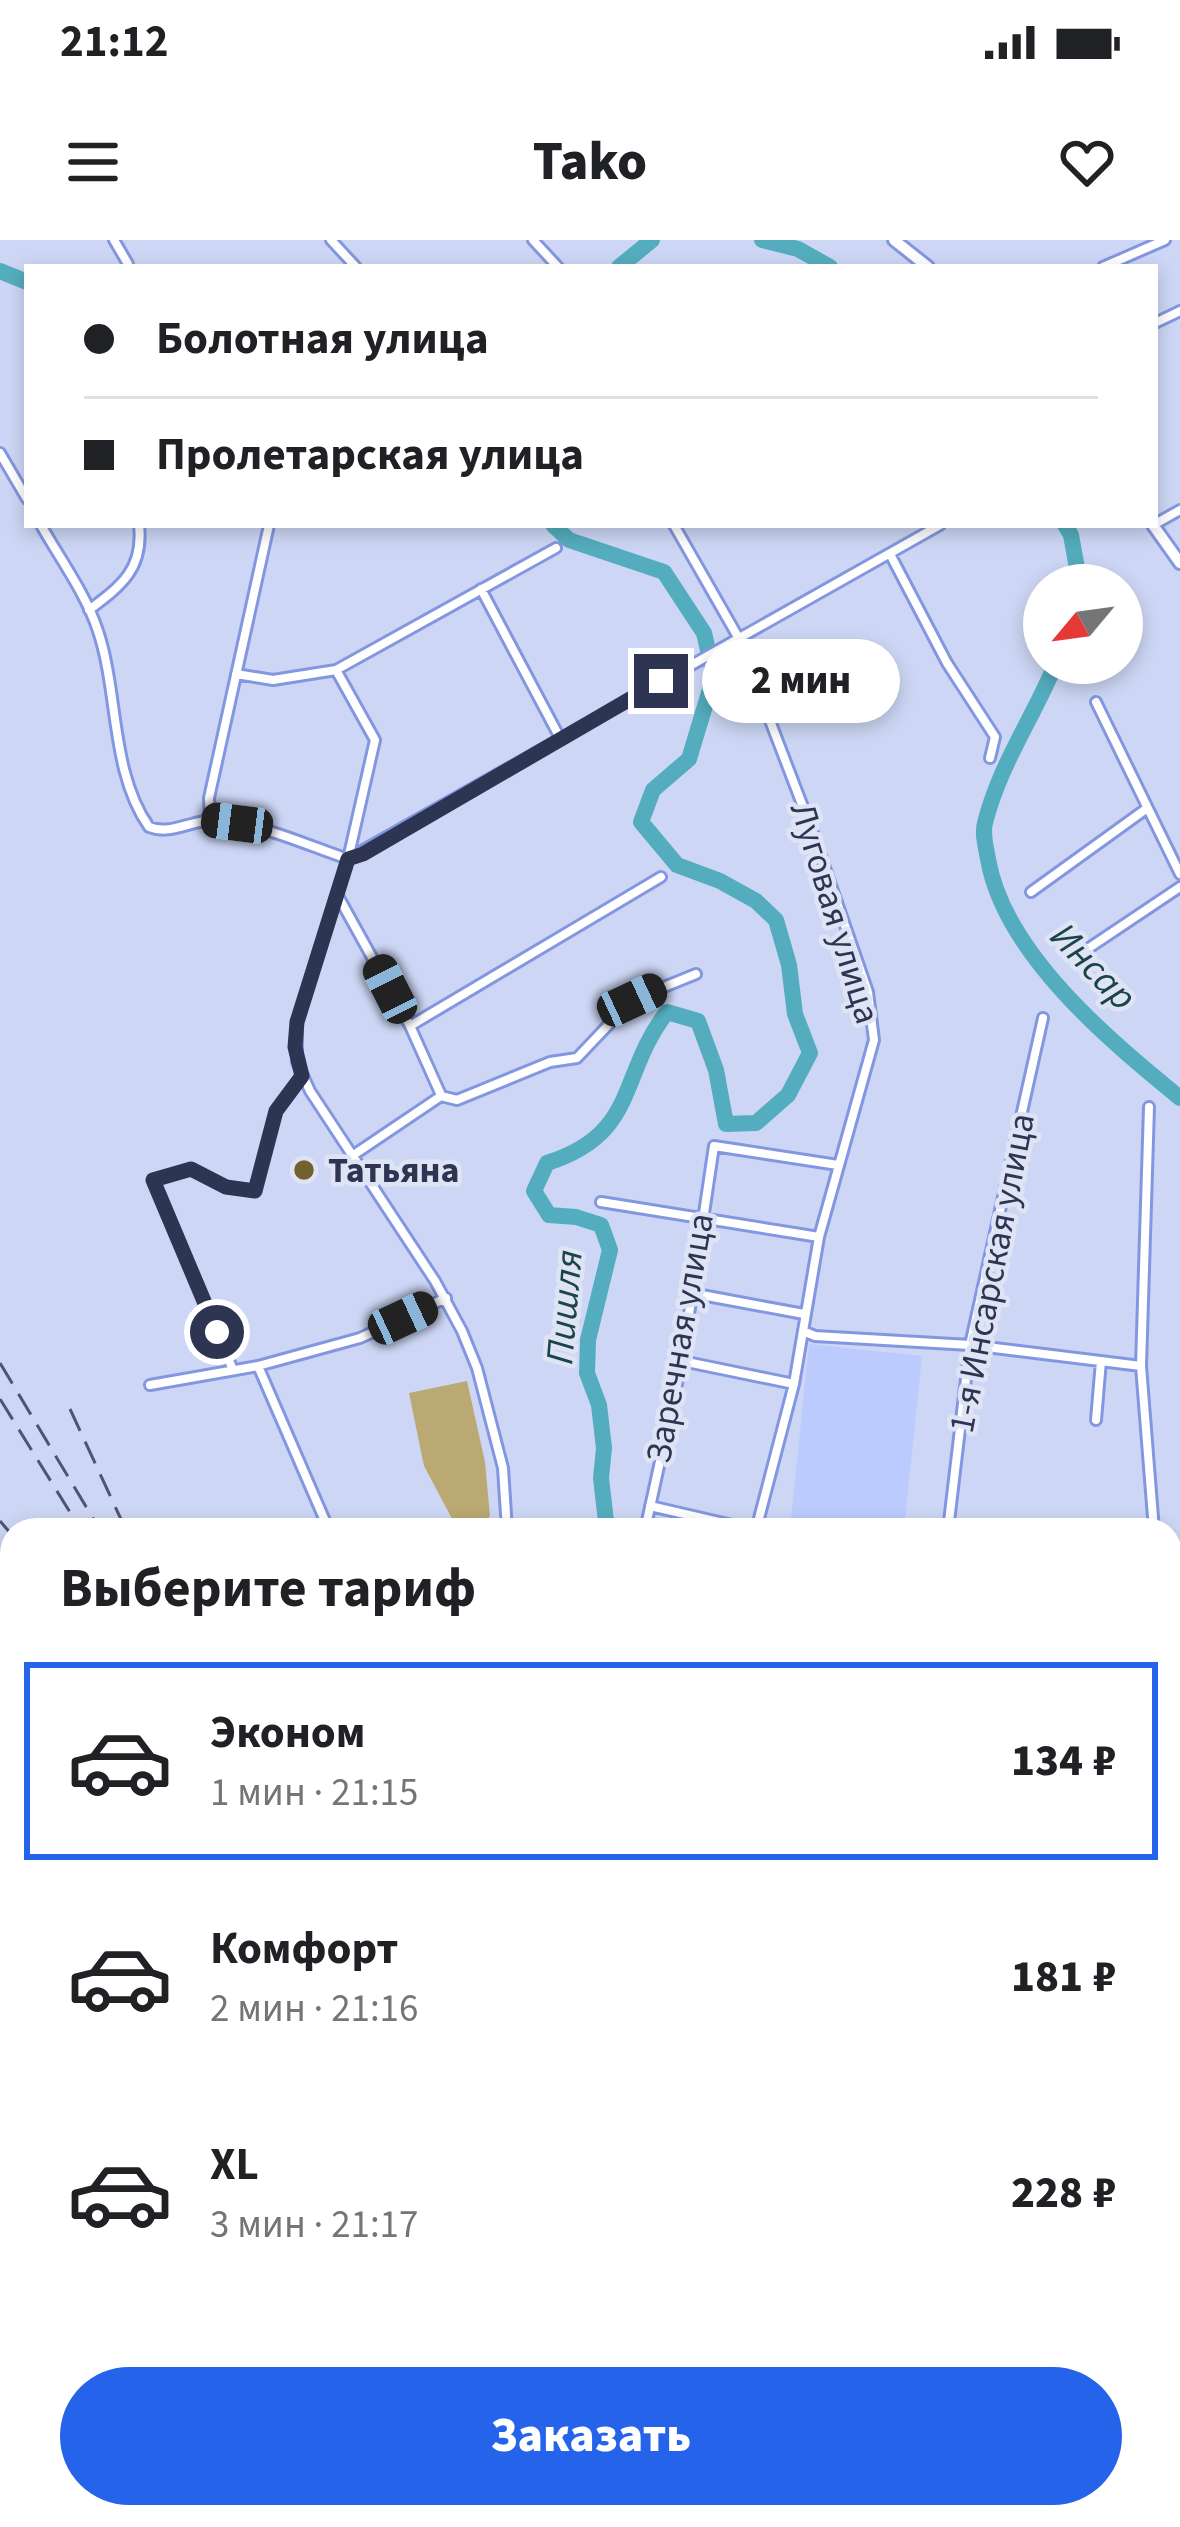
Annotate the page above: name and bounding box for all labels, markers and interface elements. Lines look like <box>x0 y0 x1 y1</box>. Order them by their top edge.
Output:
text: 21:12 <box>60 10 169 74</box>
text: Tako <box>533 124 647 201</box>
icon: menu <box>60 129 126 195</box>
icon: heart <box>1054 129 1120 195</box>
text: Болотная улица <box>156 307 489 371</box>
text: Пролетарская улица <box>156 423 584 487</box>
north arrow <box>1023 564 1143 684</box>
map controls <box>1023 564 1143 684</box>
callout: 2 мин <box>703 639 901 723</box>
text: 2 мин <box>751 653 851 709</box>
route end <box>634 654 688 708</box>
street label: Луговая улица <box>777 796 893 1030</box>
car <box>199 801 275 845</box>
water label: Инсар <box>1037 910 1149 1024</box>
car <box>358 949 422 1029</box>
car <box>592 968 672 1032</box>
street label: 1-я Инсарская улица <box>936 1109 1048 1437</box>
place label: Татьяна <box>328 1145 460 1196</box>
marker: Татьяна <box>291 1157 317 1183</box>
street label: Заречная улица <box>633 1209 727 1467</box>
water label: Пишля <box>532 1247 598 1367</box>
car <box>363 1286 443 1350</box>
route start <box>190 1305 244 1359</box>
text: Выберите тариф <box>60 1551 476 1628</box>
text: Эконом <box>210 1701 366 1765</box>
icon: car <box>66 1707 174 1815</box>
text: 134 ₽ <box>1011 1729 1116 1793</box>
text: 1 мин · 21:15 <box>210 1765 418 1821</box>
text: Комфорт <box>210 1917 398 1981</box>
icon: car <box>66 1923 174 2031</box>
text: 181 ₽ <box>1011 1945 1116 2009</box>
text: 2 мин · 21:16 <box>210 1981 418 2037</box>
text: XL <box>210 2133 259 2197</box>
icon: car <box>66 2139 174 2247</box>
text: 228 ₽ <box>1011 2161 1116 2225</box>
text: 3 мин · 21:17 <box>210 2197 418 2253</box>
button: Заказать <box>60 2367 1122 2505</box>

